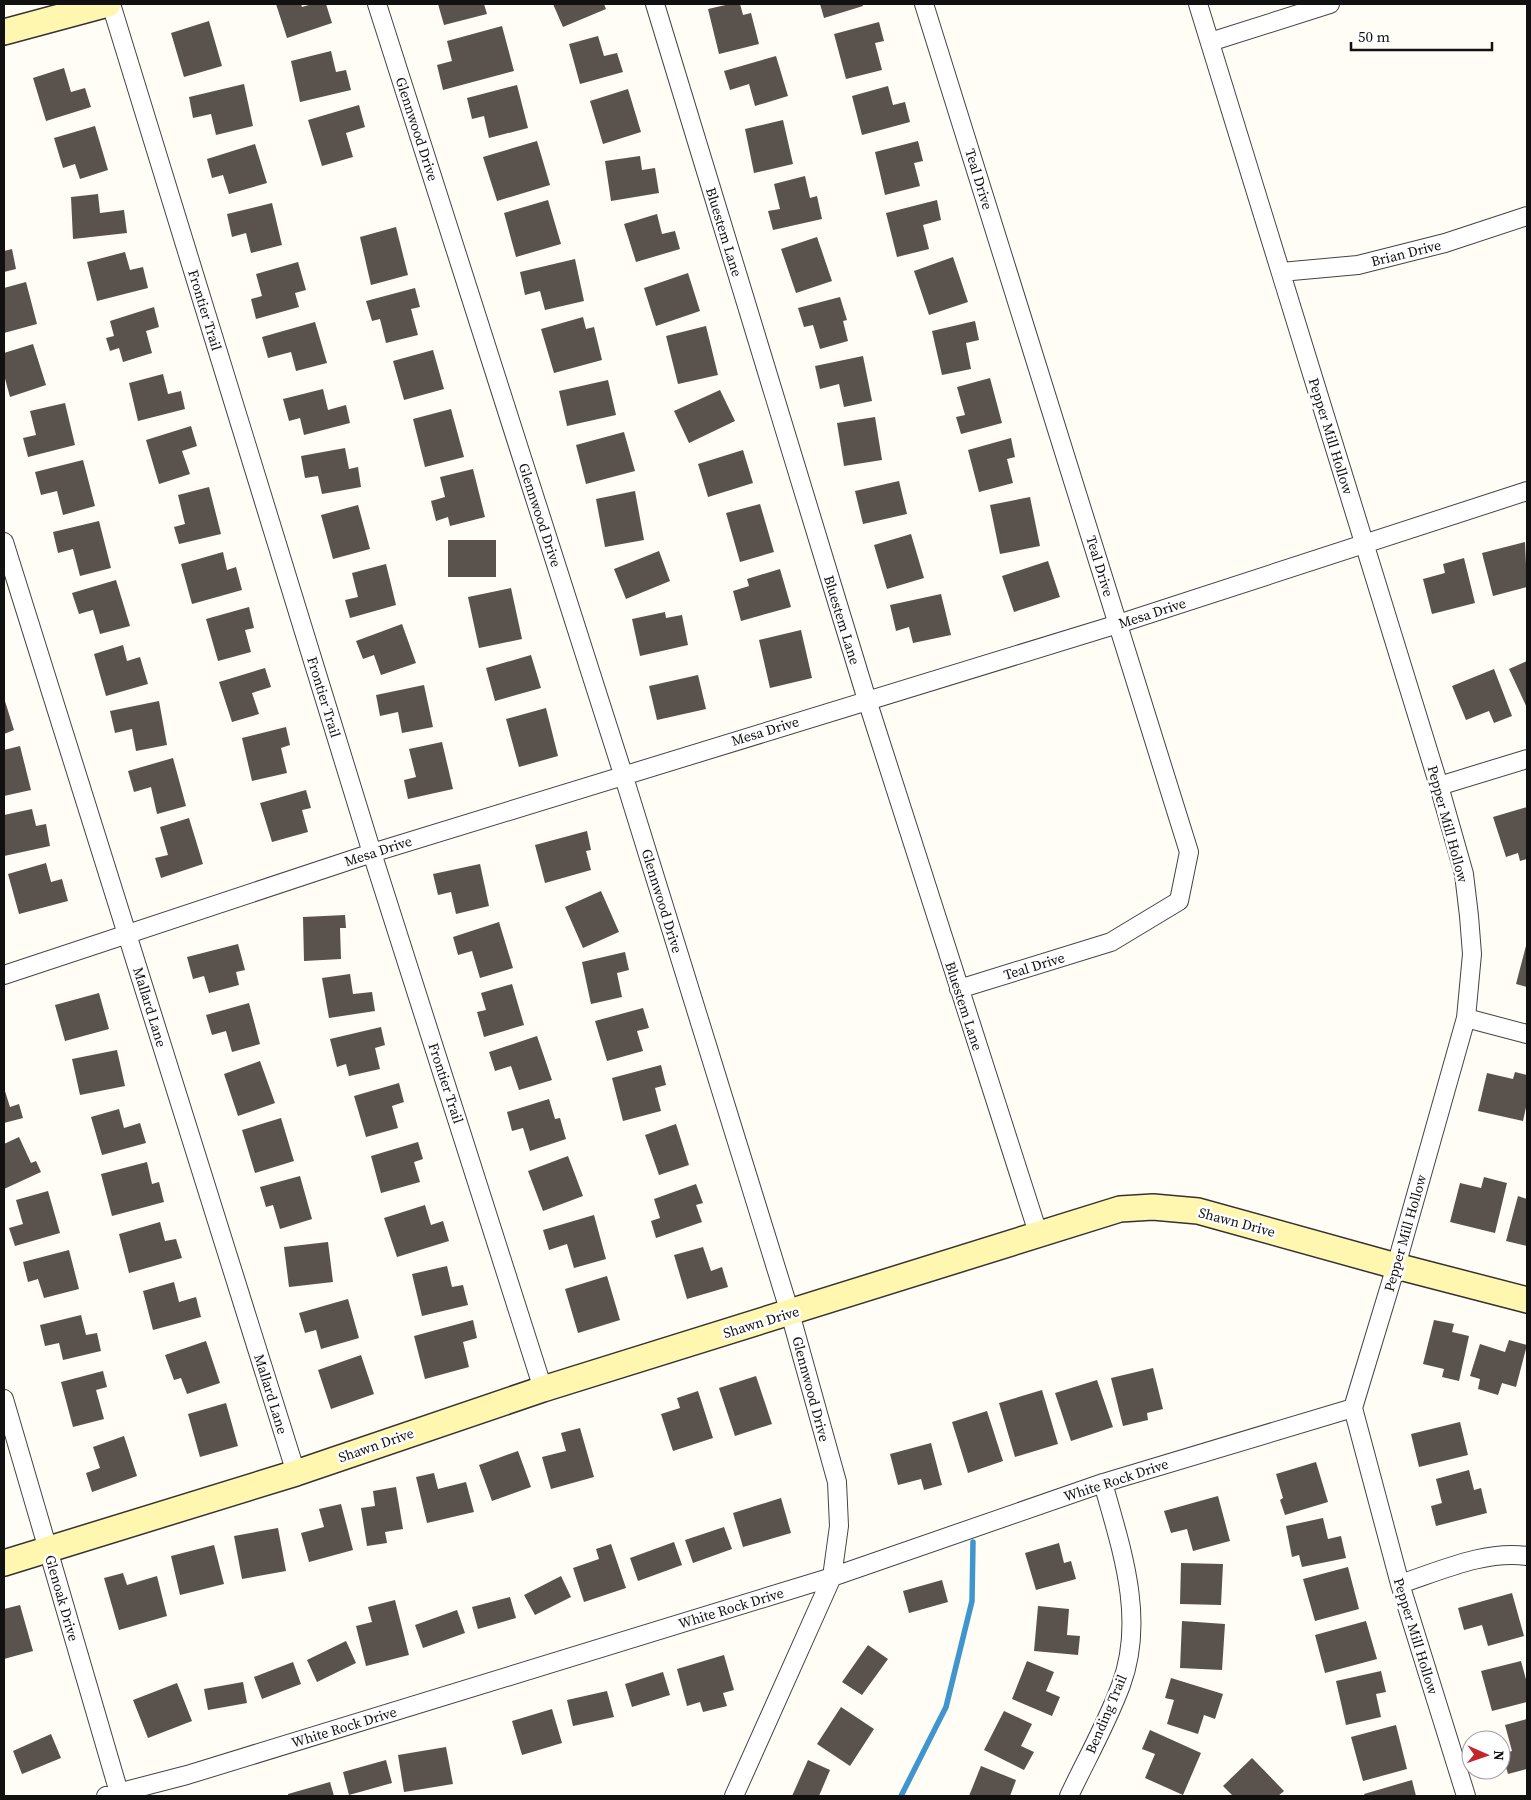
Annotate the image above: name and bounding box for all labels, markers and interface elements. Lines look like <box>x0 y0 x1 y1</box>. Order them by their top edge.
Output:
scale bar <box>1351 20 1492 52</box>
text: 50 m <box>1358 26 1390 47</box>
street label: Glennwood Drive <box>391 74 443 184</box>
street label: Teal Drive <box>960 146 998 212</box>
street label: Bluestem Lane <box>701 185 747 279</box>
street label: Brian Drive <box>1369 235 1443 271</box>
street label: Frontier Trail <box>183 267 227 353</box>
street label: Pepper Mill Hollow <box>1304 375 1358 497</box>
street label: Glennwood Drive <box>514 460 566 570</box>
street label: Teal Drive <box>1081 533 1119 599</box>
street label: Bluestem Lane <box>819 573 865 667</box>
street label: Mesa Drive <box>1116 593 1188 633</box>
street label: Frontier Trail <box>302 654 346 740</box>
street label: Mesa Drive <box>729 711 801 751</box>
street label: Pepper Mill Hollow <box>1423 763 1473 885</box>
street label: Mesa Drive <box>342 831 414 871</box>
street label: Glennwood Drive <box>637 846 687 956</box>
street label: Teal Drive <box>1001 947 1067 985</box>
street label: Bluestem Lane <box>940 959 988 1053</box>
street label: Mallard Lane <box>128 965 172 1049</box>
street label: Frontier Trail <box>424 1040 468 1126</box>
street label: Pepper Mill Hollow <box>1379 1172 1431 1294</box>
street label: Shawn Drive <box>1197 1202 1277 1242</box>
street label: Shawn Drive <box>721 1301 801 1343</box>
street label: Glennwood Drive <box>787 1334 835 1444</box>
street label: Mallard Lane <box>249 1352 293 1436</box>
street label: Shawn Drive <box>336 1423 416 1467</box>
street label: White Rock Drive <box>1061 1454 1171 1506</box>
street label: Glenoak Drive <box>40 1553 84 1643</box>
street label: Pepper Mill Hollow <box>1389 1575 1443 1697</box>
street label: White Rock Drive <box>676 1582 786 1634</box>
street label: Bending Trail <box>1080 1671 1132 1757</box>
street label: White Rock Drive <box>289 1701 399 1753</box>
north arrow <box>1461 1730 1511 1780</box>
text: N <box>1489 1750 1509 1761</box>

